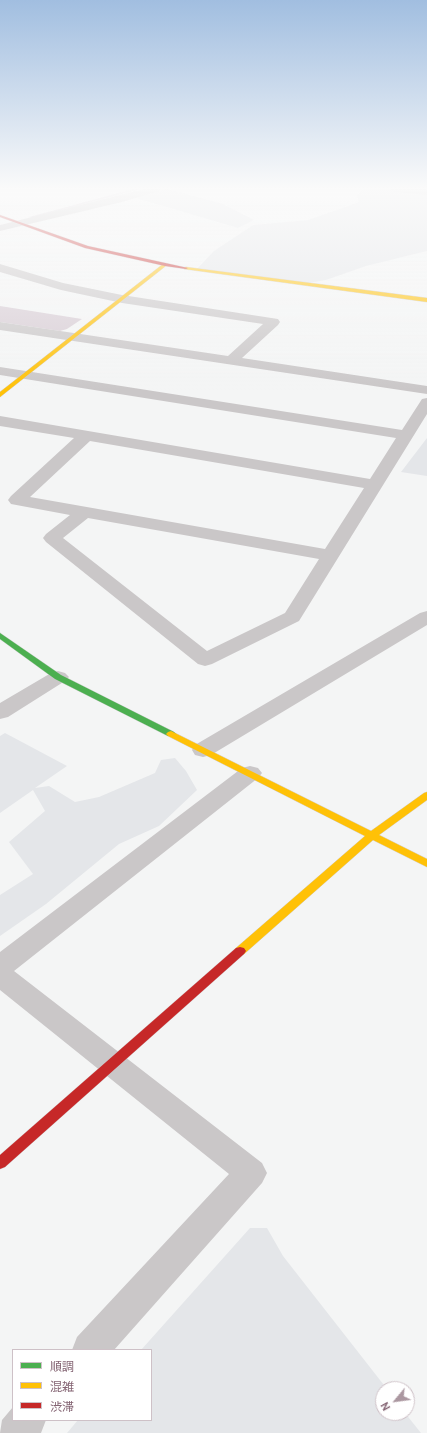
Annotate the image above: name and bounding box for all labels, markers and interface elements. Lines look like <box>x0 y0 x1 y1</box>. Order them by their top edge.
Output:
legend <box>12 1349 152 1421</box>
text: 順調 <box>50 1359 74 1374</box>
text: 混雑 <box>50 1379 74 1394</box>
north arrow <box>375 1381 415 1421</box>
text: 渋滞 <box>50 1399 74 1414</box>
text: N <box>377 1400 393 1413</box>

